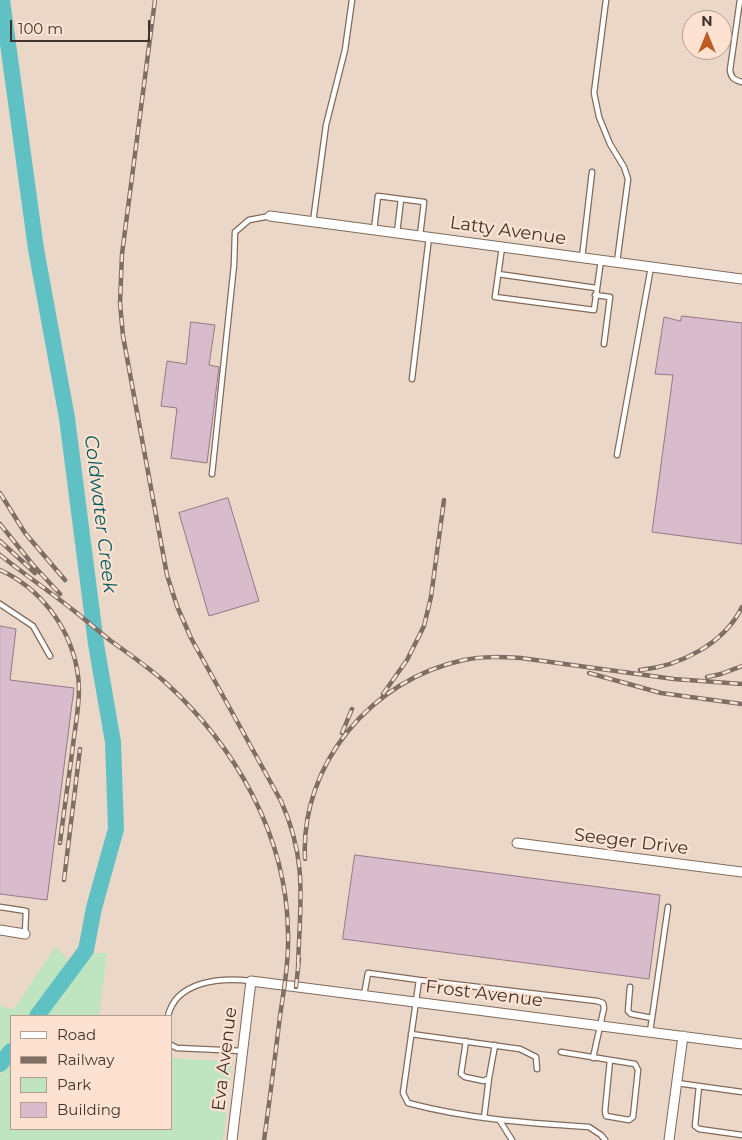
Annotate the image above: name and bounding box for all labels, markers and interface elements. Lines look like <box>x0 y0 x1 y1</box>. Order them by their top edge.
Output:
scale bar <box>12 10 152 42</box>
north arrow <box>682 10 732 60</box>
text: N <box>701 12 713 30</box>
text: 100 m <box>18 19 63 38</box>
street label: Latty Avenue <box>448 212 568 250</box>
water label: Coldwater Creek <box>79 434 121 594</box>
street label: Seeger Drive <box>573 824 689 860</box>
street label: Frost Avenue <box>424 976 544 1012</box>
street label: Eva Avenue <box>208 1006 242 1112</box>
legend <box>10 1015 172 1130</box>
text: Road <box>57 1025 96 1044</box>
text: Railway <box>57 1050 114 1069</box>
text: Park <box>57 1075 91 1094</box>
text: Building <box>57 1100 121 1119</box>

